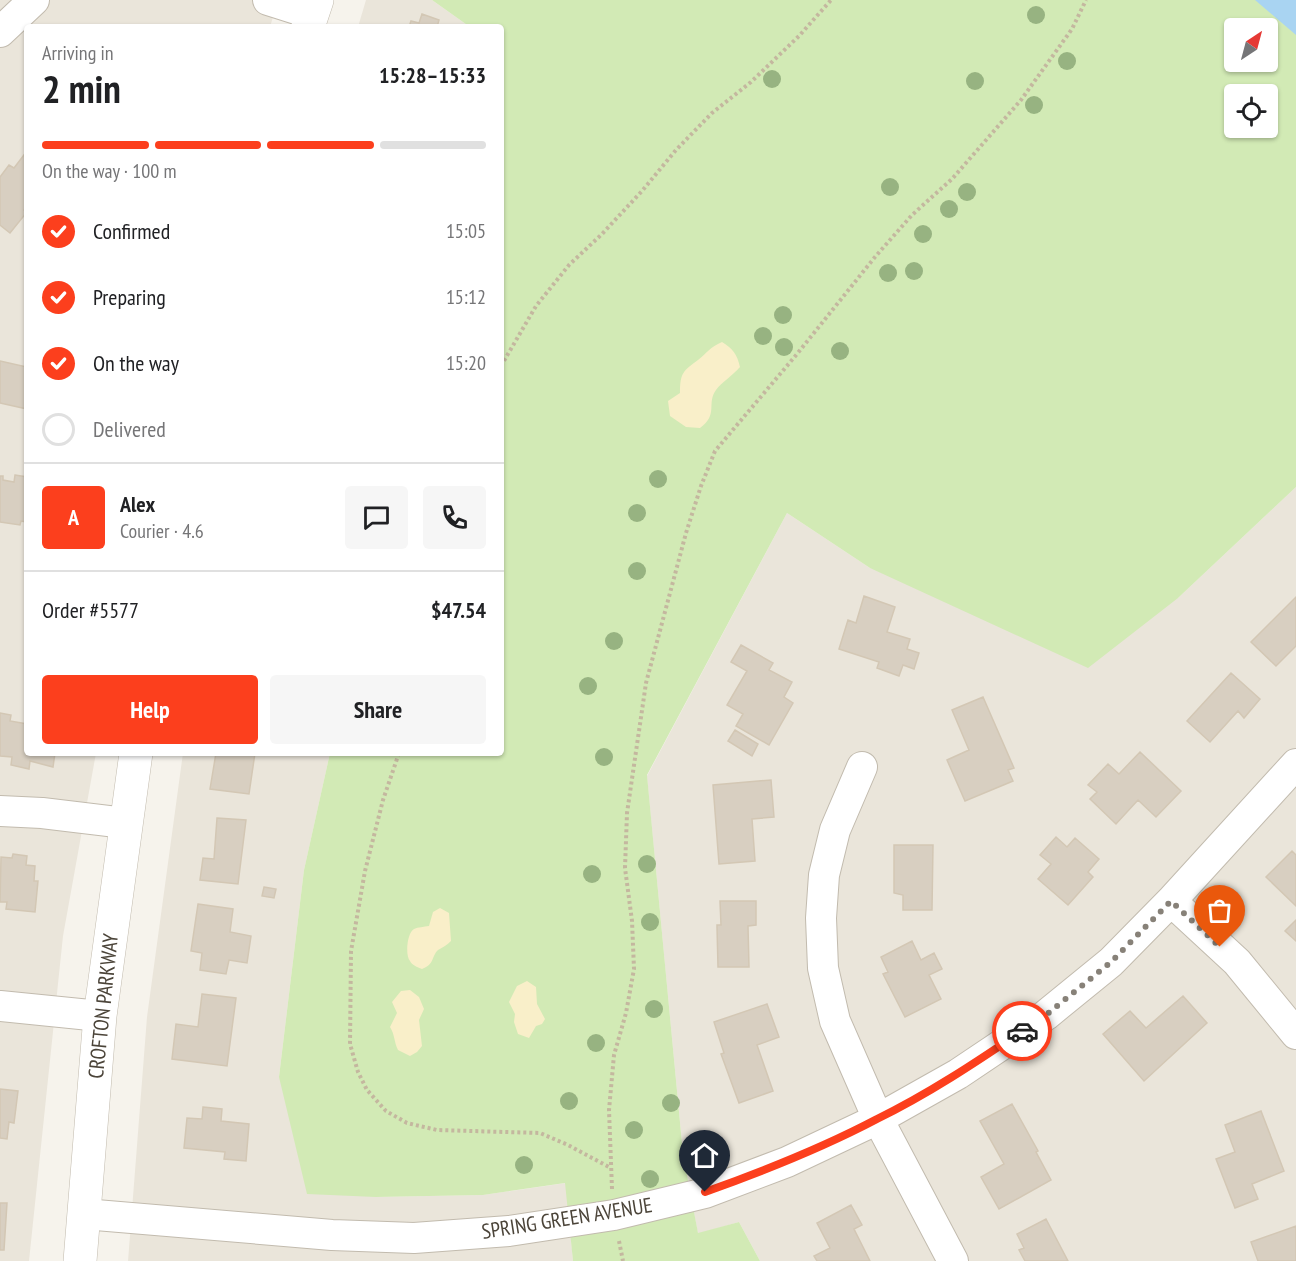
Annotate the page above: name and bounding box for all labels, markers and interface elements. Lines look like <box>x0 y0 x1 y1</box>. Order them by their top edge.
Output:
north arrow <box>1224 18 1278 72</box>
map controls <box>1224 18 1278 138</box>
text: Arriving in <box>42 40 114 66</box>
text: 15:28–15:33 <box>379 61 486 89</box>
text: 2 min <box>42 63 121 114</box>
button: locate <box>1224 84 1278 138</box>
text: On the way · 100 m <box>42 158 177 184</box>
icon: check <box>42 215 75 248</box>
text: Confirmed <box>93 217 170 245</box>
text: 15:05 <box>446 218 486 244</box>
icon: check <box>42 281 75 314</box>
text: Preparing <box>93 283 166 311</box>
text: 15:12 <box>446 284 486 310</box>
icon: check <box>42 347 75 380</box>
text: On the way <box>93 349 179 377</box>
text: 15:20 <box>446 350 486 376</box>
text: Delivered <box>93 415 166 443</box>
button: chat <box>345 486 408 549</box>
button: phone <box>423 486 486 549</box>
text: Alex <box>120 490 155 518</box>
text: A <box>68 503 79 531</box>
text: Courier · 4.6 <box>120 518 204 544</box>
text: Order #5577 <box>42 596 139 624</box>
text: $47.54 <box>431 596 486 624</box>
button: Help <box>42 675 258 744</box>
button: Share <box>270 675 486 744</box>
pin <box>1194 885 1245 947</box>
icon: bag <box>1203 894 1236 927</box>
street label: CROFTON PARKWAY <box>82 932 124 1080</box>
courier <box>992 1001 1052 1061</box>
icon: car <box>1006 1015 1039 1048</box>
pin <box>679 1130 730 1192</box>
icon: home <box>688 1139 721 1172</box>
street label: SPRING GREEN AVENUE <box>480 1191 654 1245</box>

